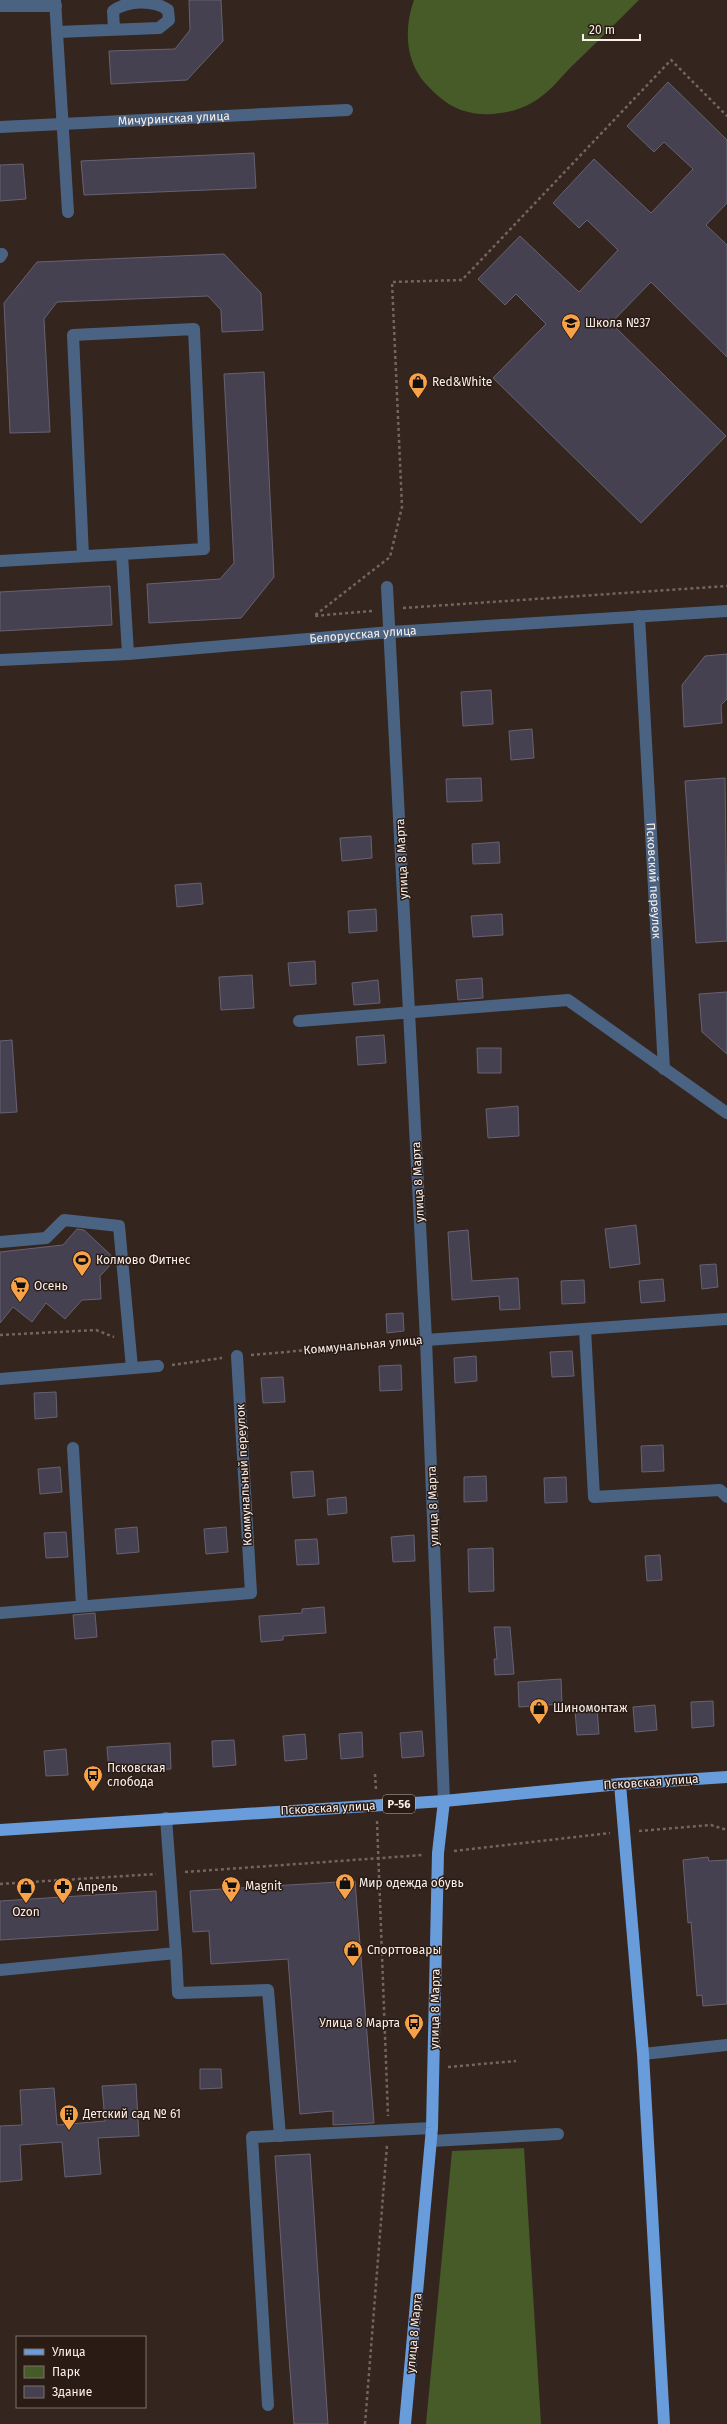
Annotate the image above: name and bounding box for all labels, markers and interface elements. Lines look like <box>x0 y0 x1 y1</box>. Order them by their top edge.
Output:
scale bar <box>583 16 640 42</box>
text: 20 m <box>589 23 615 37</box>
street label: Мичуринская улица <box>117 109 230 128</box>
school or university icon: Школа №37 <box>560 312 582 340</box>
place label: Школа №37 <box>585 316 650 330</box>
shop icon: Red&White <box>407 371 429 399</box>
place label: Red&White <box>432 375 492 389</box>
street label: Белорусская улица <box>309 623 417 646</box>
street label: улица 8 Марта <box>393 818 411 900</box>
street label: Псковский переулок <box>643 822 664 940</box>
street label: улица 8 Марта <box>409 1141 427 1223</box>
sports icon: Колмово Фитнес <box>71 1249 93 1277</box>
place label: Колмово Фитнес <box>96 1253 191 1267</box>
supermarket icon: Осень <box>9 1275 31 1303</box>
place label: Осень <box>34 1279 68 1293</box>
street label: Коммунальная улица <box>303 1333 423 1357</box>
street label: Коммунальный переулок <box>233 1403 255 1546</box>
street label: улица 8 Марта <box>425 1465 441 1547</box>
shop icon: Шиномонтаж <box>528 1697 550 1725</box>
place label: Шиномонтаж <box>553 1701 628 1715</box>
place label: Псковская слобода <box>107 1761 166 1789</box>
bus stop icon: Псковская слобода <box>82 1764 104 1792</box>
street label: Псковская улица <box>603 1772 699 1792</box>
road number: Р-56 <box>383 1795 415 1813</box>
street label: Псковская улица <box>280 1799 376 1817</box>
shop icon: Мир одежда обувь <box>334 1872 356 1900</box>
supermarket icon: Magnit <box>220 1875 242 1903</box>
shop icon: Ozon <box>15 1876 37 1904</box>
pharmacy icon: Апрель <box>52 1876 74 1904</box>
place label: Мир одежда обувь <box>359 1876 464 1890</box>
place label: Magnit <box>245 1879 282 1893</box>
place label: Апрель <box>77 1880 118 1894</box>
place label: Ozon <box>12 1905 40 1919</box>
shop icon: Спорттовары <box>342 1939 364 1967</box>
place label: Спорттовары <box>367 1943 441 1957</box>
street label: улица 8 Марта <box>427 1969 443 2049</box>
bus stop icon: Улица 8 Марта <box>403 2012 425 2040</box>
place label: Улица 8 Марта <box>319 2016 400 2030</box>
building icon: Детский сад № 61 <box>58 2103 80 2131</box>
place label: Детский сад № 61 <box>82 2107 181 2121</box>
street label: улица 8 Марта <box>404 2292 424 2374</box>
legend <box>16 2336 146 2408</box>
text: Улица <box>52 2345 86 2359</box>
text: Парк <box>52 2365 81 2379</box>
text: Здание <box>52 2385 92 2399</box>

